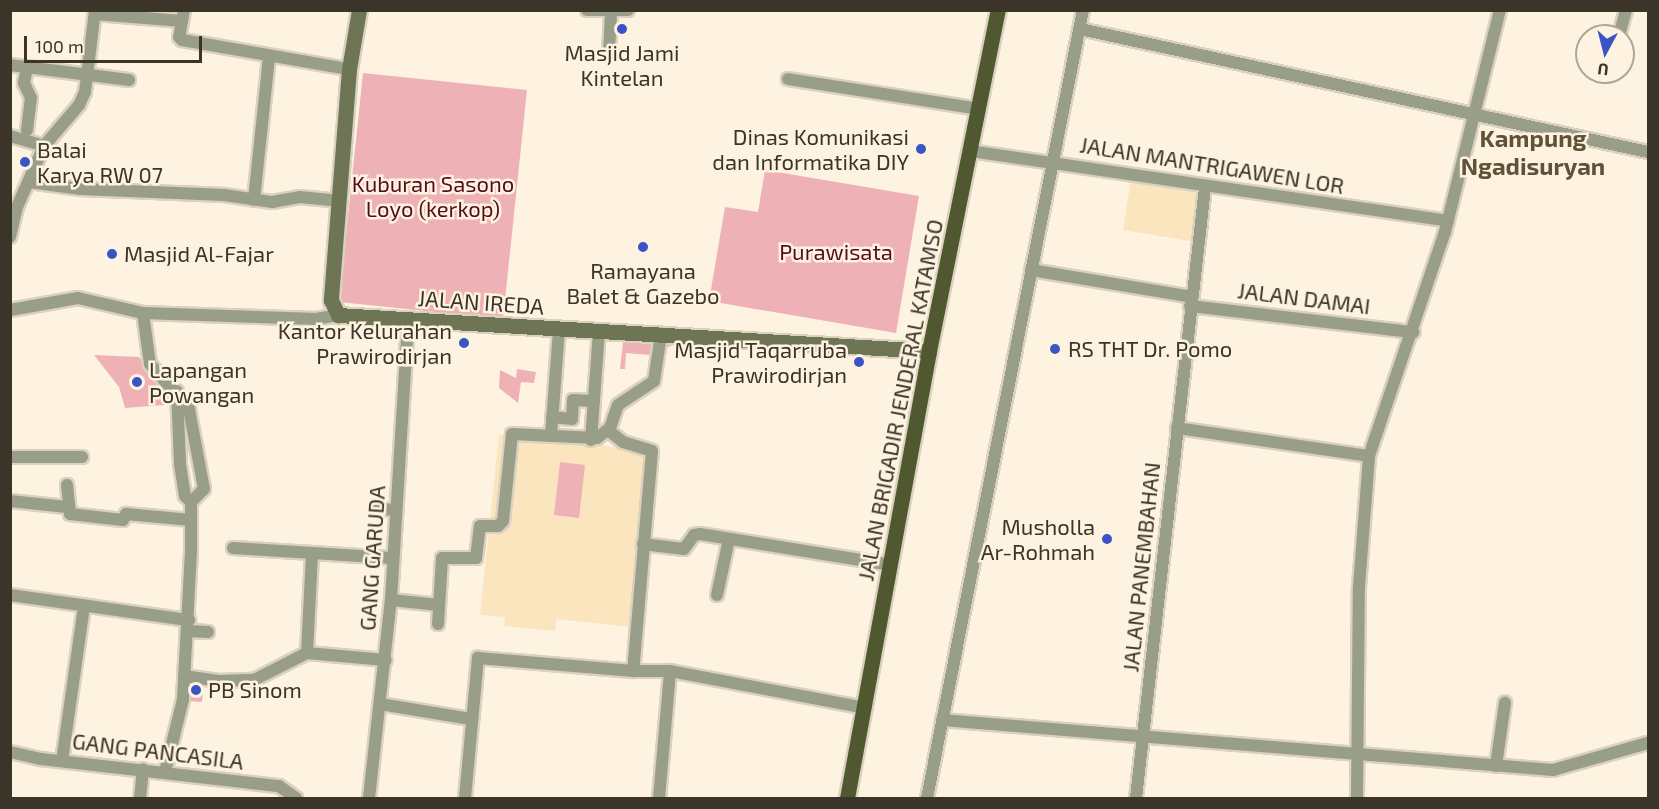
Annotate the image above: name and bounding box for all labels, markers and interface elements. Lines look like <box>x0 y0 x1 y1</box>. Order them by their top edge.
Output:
marker: Masjid Jami Kintelan <box>615 22 629 36</box>
scale bar <box>27 24 206 62</box>
north arrow <box>1575 24 1635 84</box>
text: 100 m <box>35 35 84 57</box>
place label: Masjid Jami Kintelan <box>564 39 680 90</box>
text: U <box>1596 60 1610 80</box>
place label: Dinas Komunikasi dan Informatika DIY <box>712 123 909 174</box>
district label: Kampung Ngadisuryan <box>1461 124 1605 180</box>
street label: JALAN MANTRIGAWEN LOR <box>1078 131 1346 199</box>
place label: Balai Karya RW 07 <box>37 136 163 188</box>
marker: Dinas Komunikasi dan Informatika DIY <box>914 142 928 156</box>
marker: Balai Karya RW 07 <box>18 155 32 169</box>
park label: Kuburan Sasono Loyo (kerkop) <box>352 170 514 222</box>
street label: JALAN BRIGADIR JENDERAL KATAMSO <box>852 217 948 583</box>
park label: Purawisata <box>779 239 893 265</box>
marker: Ramayana Balet & Gazebo <box>636 240 650 254</box>
place label: Masjid Al-Fajar <box>124 241 275 267</box>
marker: Masjid Al-Fajar <box>105 247 119 261</box>
place label: Ramayana Balet & Gazebo <box>566 257 720 308</box>
street label: JALAN DAMAI <box>1236 277 1372 319</box>
street label: JALAN IREDA <box>417 284 545 320</box>
place label: Kantor Kelurahan Prawirodirjan <box>277 317 452 368</box>
marker: Kantor Kelurahan Prawirodirjan <box>457 336 471 350</box>
place label: Masjid Taqarruba Prawirodirjan <box>674 336 847 388</box>
place label: RS THT Dr. Pomo <box>1068 336 1233 362</box>
marker: RS THT Dr. Pomo <box>1046 340 1064 358</box>
marker: Masjid Taqarruba Prawirodirjan <box>852 355 866 369</box>
place label: Lapangan Powangan <box>149 356 254 408</box>
marker: Lapangan Powangan <box>130 375 144 389</box>
street label: JALAN PANEMBAHAN <box>1117 461 1165 673</box>
street label: GANG GARUDA <box>354 484 390 632</box>
place label: Musholla Ar-Rohmah <box>981 513 1095 564</box>
marker: Musholla Ar-Rohmah <box>1100 532 1114 546</box>
place label: PB Sinom <box>208 677 302 703</box>
marker: PB Sinom <box>189 683 203 697</box>
street label: GANG PANCASILA <box>71 727 245 775</box>

